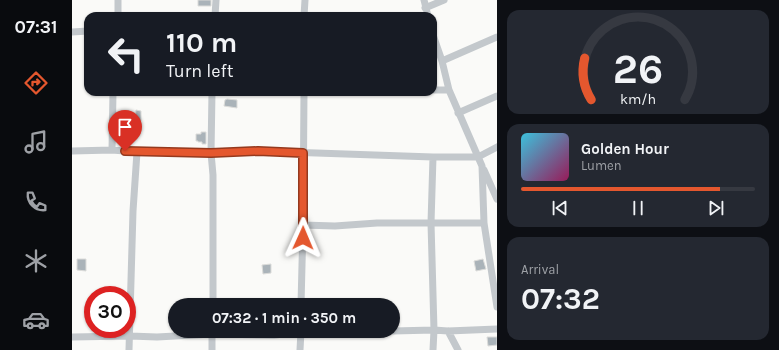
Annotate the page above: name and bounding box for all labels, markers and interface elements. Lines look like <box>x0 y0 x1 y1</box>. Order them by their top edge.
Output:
text: 07:31 <box>15 16 57 38</box>
text: 110 m <box>166 26 237 59</box>
icon: left <box>100 28 152 80</box>
text: 26 <box>613 45 663 93</box>
text: Turn left <box>166 60 234 82</box>
icon: directions <box>22 69 50 97</box>
text: km/h <box>620 91 656 108</box>
pin <box>108 110 142 151</box>
icon: arrive <box>114 116 136 138</box>
icon: music <box>22 128 50 156</box>
text: Golden Hour <box>581 140 669 158</box>
text: Lumen <box>581 158 622 173</box>
icon: phone <box>22 188 50 216</box>
icon: previous <box>549 197 571 219</box>
icon: pause <box>627 197 649 219</box>
icon: next <box>705 197 727 219</box>
position arrow <box>282 217 324 259</box>
icon: climate <box>22 247 50 275</box>
text: Arrival <box>521 262 559 277</box>
text: 07:32 <box>521 281 600 317</box>
speed limit sign: 30 <box>84 286 136 338</box>
icon: car <box>22 306 50 334</box>
text: 07:32 · 1 min · 350 m <box>212 309 356 327</box>

